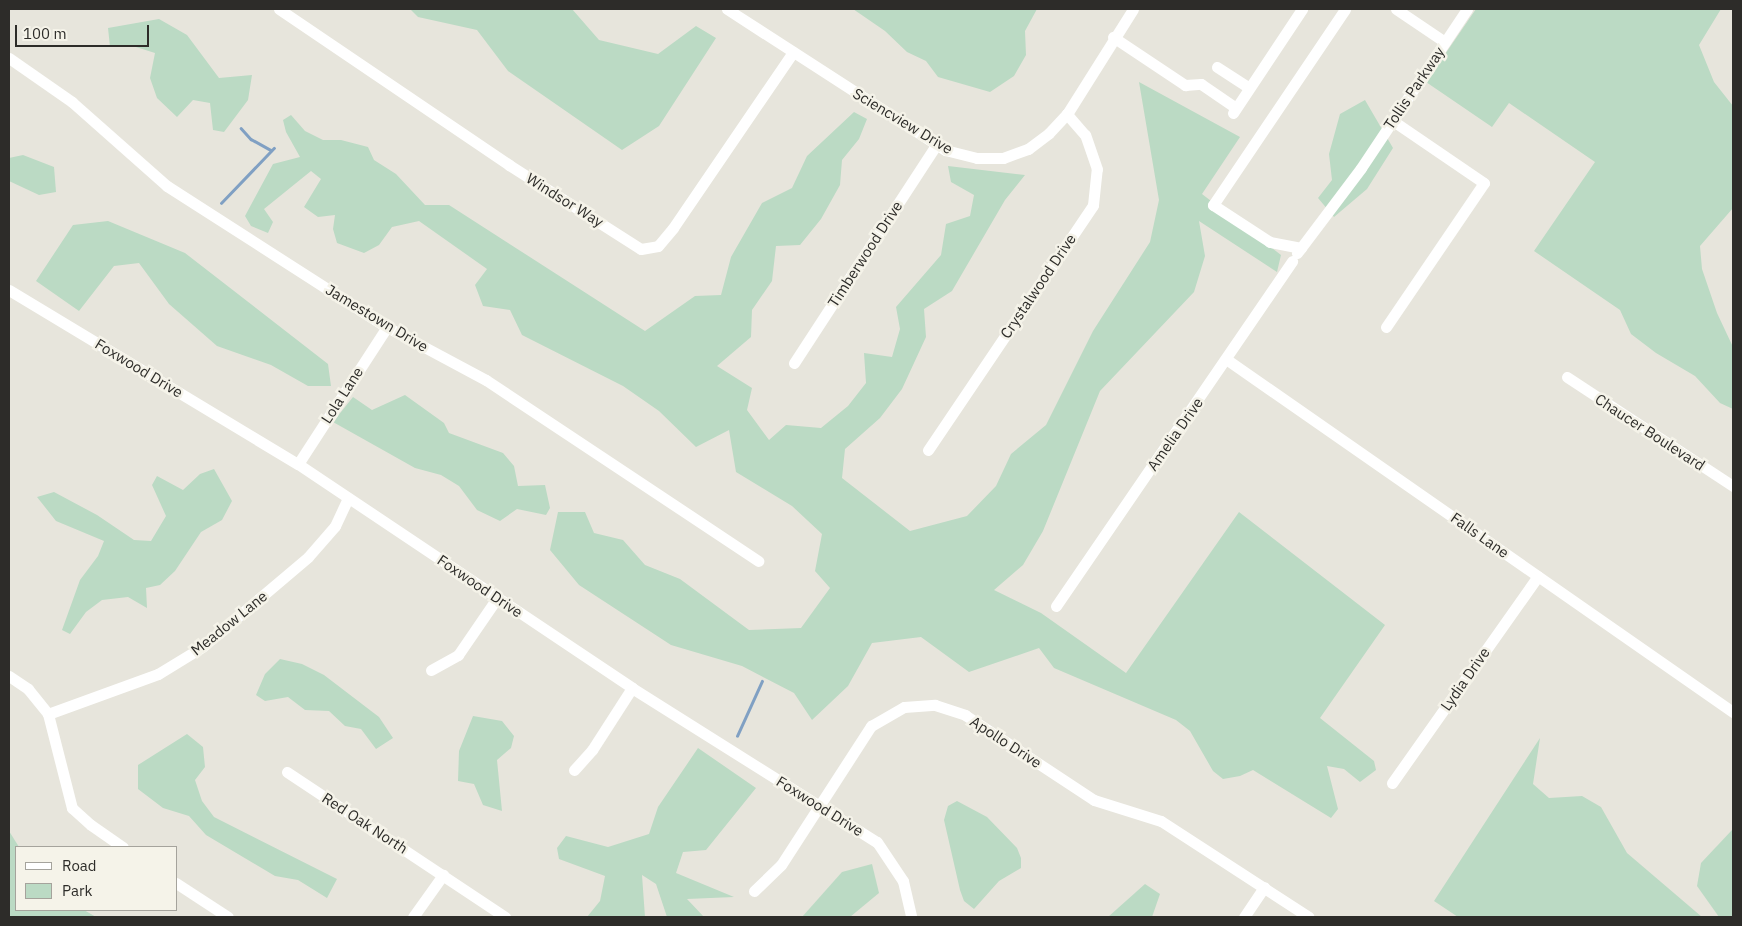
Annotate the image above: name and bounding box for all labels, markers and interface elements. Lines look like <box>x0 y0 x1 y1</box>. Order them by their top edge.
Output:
scale bar <box>18 15 151 47</box>
text: 100 m <box>23 24 67 43</box>
street label: Tollis Parkway <box>1380 43 1448 133</box>
street label: Sciencview Drive <box>850 84 956 158</box>
street label: Windsor Way <box>523 169 607 231</box>
street label: Timberwood Drive <box>824 197 906 311</box>
street label: Crystalwood Drive <box>996 230 1080 342</box>
street label: Jamestown Drive <box>323 280 431 356</box>
street label: Foxwood Drive <box>92 335 186 401</box>
street label: Lola Lane <box>317 363 367 427</box>
street label: Chaucer Boulevard <box>1592 390 1708 474</box>
street label: Amelia Drive <box>1143 394 1207 474</box>
street label: Falls Lane <box>1447 508 1513 562</box>
street label: Foxwood Drive <box>434 551 526 621</box>
street label: Meadow Lane <box>187 587 271 659</box>
street label: Lydia Drive <box>1437 644 1493 714</box>
street label: Apollo Drive <box>967 712 1045 772</box>
street label: Foxwood Drive <box>773 772 867 840</box>
street label: Red Oak North <box>319 789 411 857</box>
legend <box>15 846 178 911</box>
text: Road <box>62 856 97 875</box>
text: Park <box>62 881 92 900</box>

